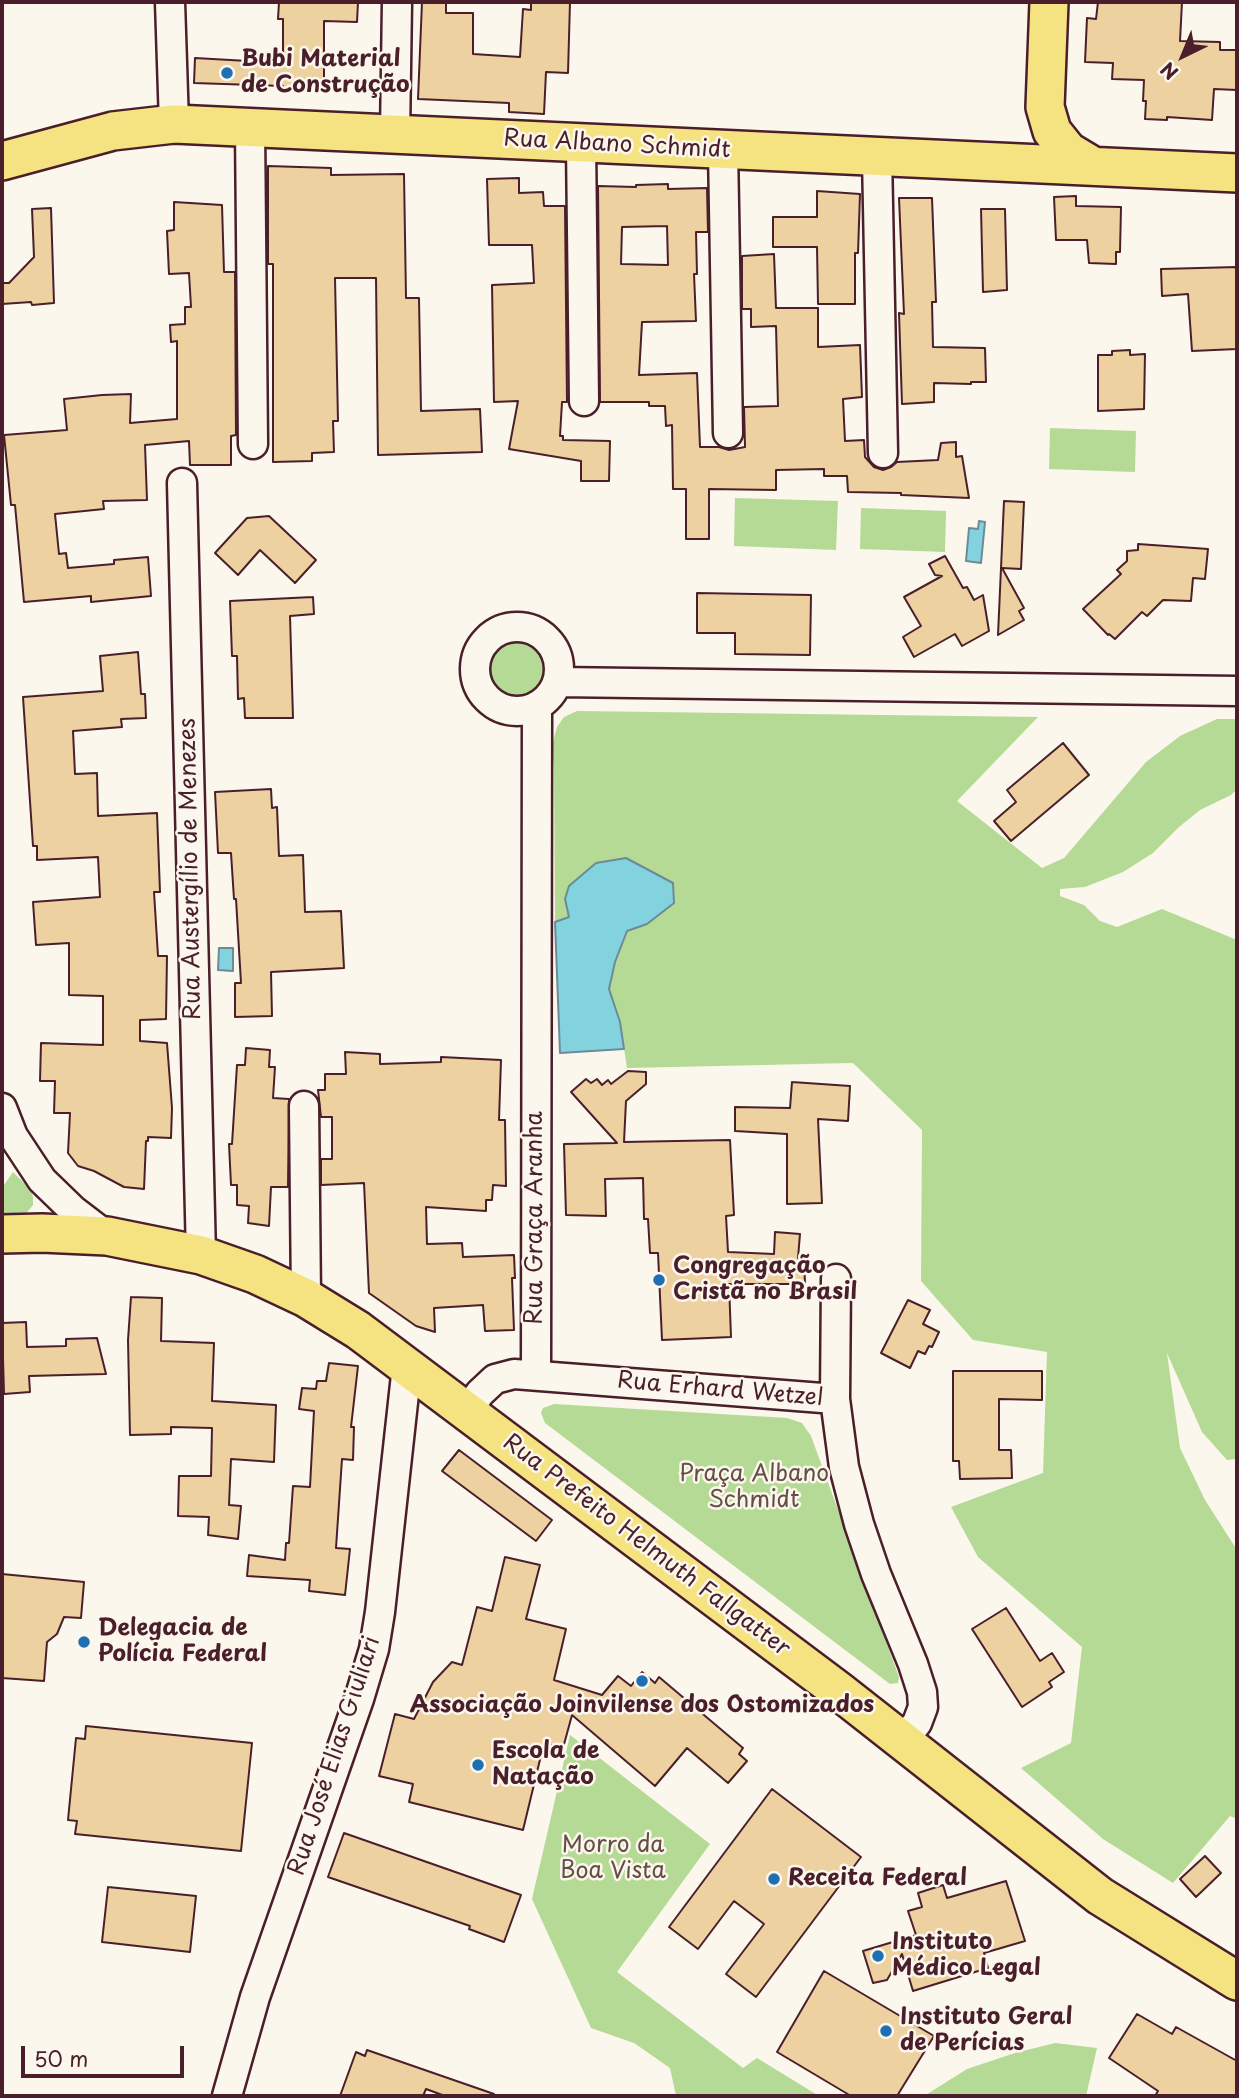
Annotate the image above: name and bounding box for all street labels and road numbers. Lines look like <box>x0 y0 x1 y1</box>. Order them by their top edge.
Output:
street label: Rua Albano Schmidt <box>503 125 731 165</box>
street label: Rua Austergílio de Menezes <box>175 718 207 1020</box>
street label: Rua Graça Aranha <box>522 1111 550 1325</box>
street label: Rua Erhard Wetzel <box>616 1367 824 1413</box>
street label: Rua Prefeito Helmuth Fallgatter <box>497 1429 795 1663</box>
street label: Rua José Elias Giuliari <box>283 1633 387 1879</box>

